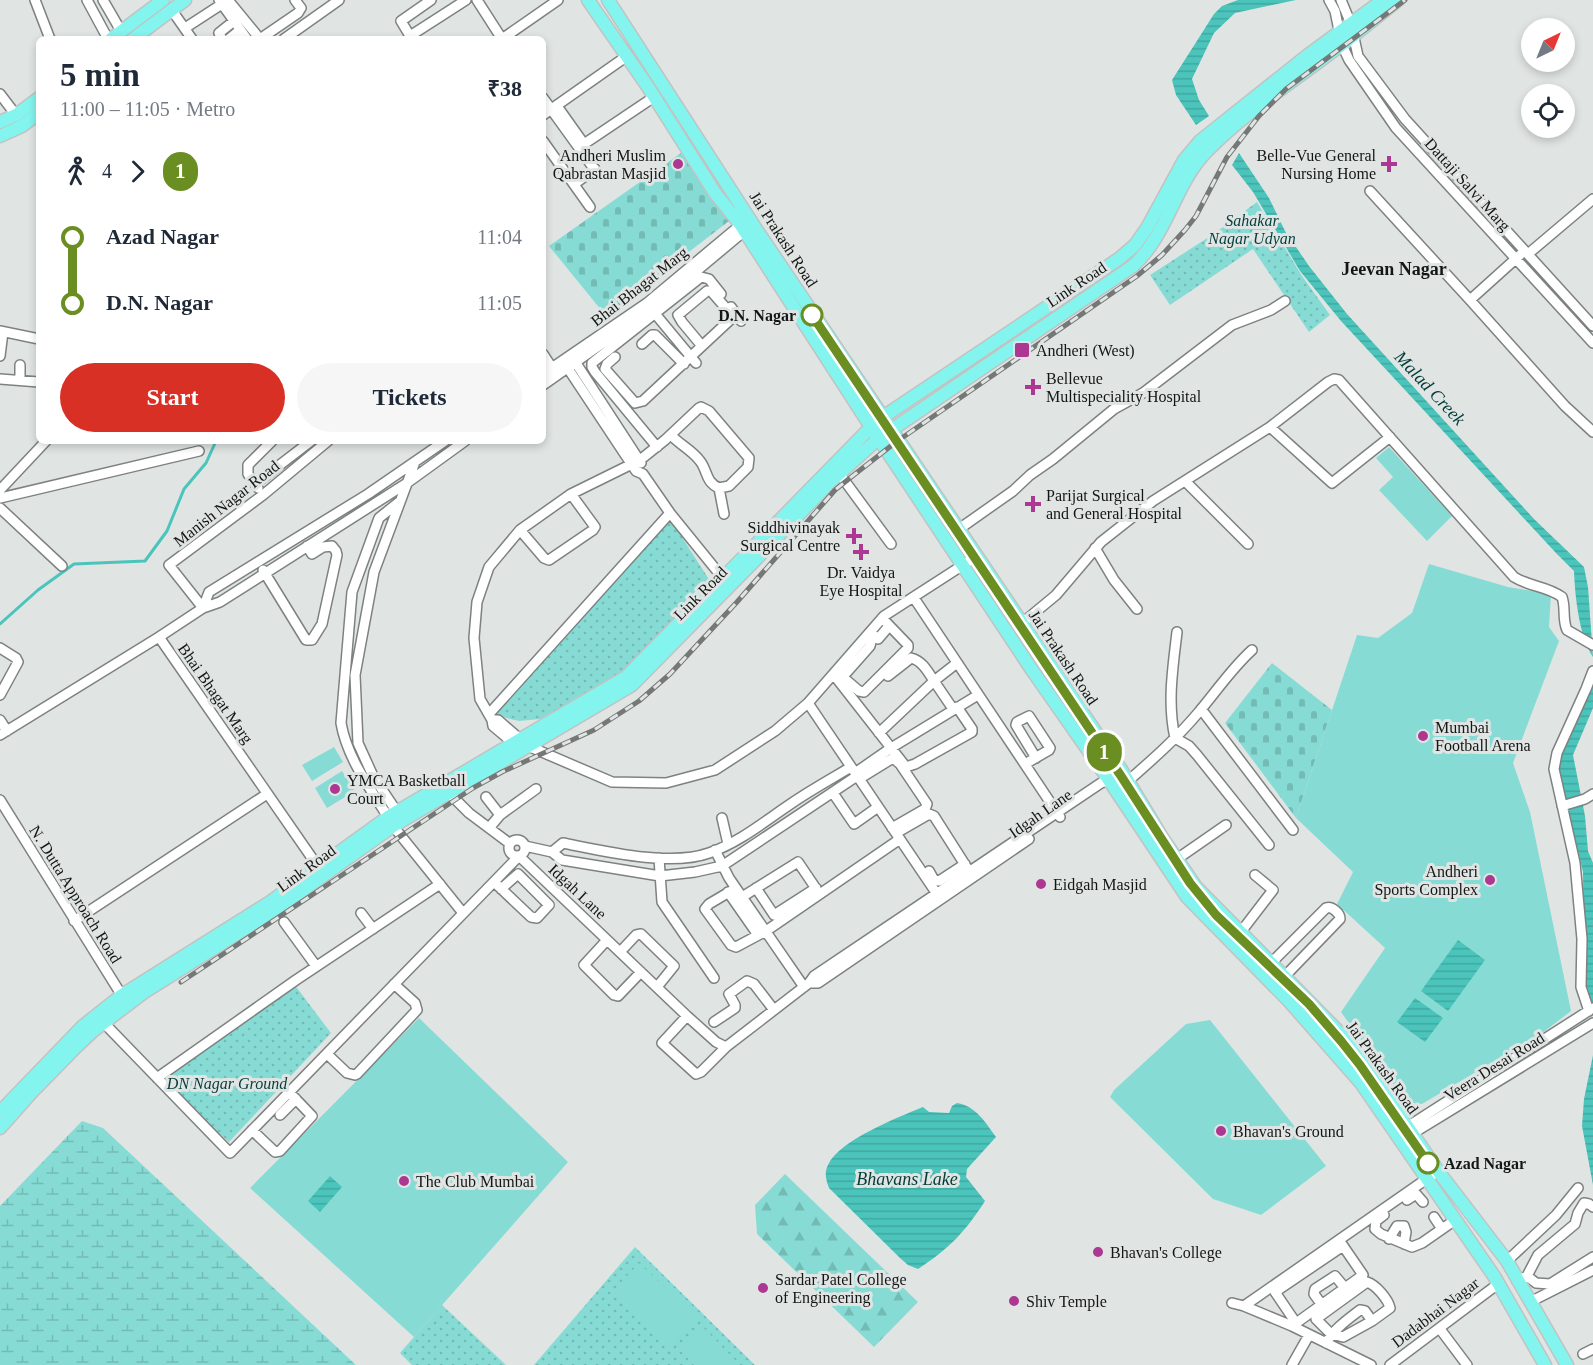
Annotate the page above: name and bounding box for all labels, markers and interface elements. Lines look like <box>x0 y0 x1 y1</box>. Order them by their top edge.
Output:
north arrow <box>1521 18 1575 72</box>
map controls <box>1521 18 1575 138</box>
text: 5 min <box>60 57 140 93</box>
text: ₹38 <box>487 76 522 101</box>
button: locate <box>1521 84 1575 138</box>
text: 11:00 – 11:05 · Metro <box>60 98 235 120</box>
street label: Dattaji Salvi Marg <box>1421 135 1514 235</box>
place label: Andheri Muslim Qabrastan Masjid <box>553 147 667 183</box>
place label: Belle-Vue General Nursing Home <box>1257 147 1377 183</box>
icon: walk <box>60 155 93 188</box>
icon: forward <box>121 155 154 188</box>
marker: Belle-Vue General Nursing Home <box>1380 155 1398 173</box>
marker: Andheri Muslim Qabrastan Masjid <box>671 157 685 171</box>
text: 1 <box>175 159 186 183</box>
text: 4 <box>102 160 112 182</box>
street label: Jai Prakash Road <box>746 188 821 290</box>
park label: Sahakar Nagar Udyan <box>1207 212 1296 248</box>
text: Azad Nagar <box>106 224 219 249</box>
text: 11:04 <box>477 226 522 248</box>
street label: Bhai Bhagat Marg <box>588 243 692 330</box>
street label: Link Road <box>1043 258 1109 310</box>
district label: Jeevan Nagar <box>1341 259 1447 279</box>
text: D.N. Nagar <box>106 290 213 315</box>
text: 11:05 <box>477 292 522 314</box>
marker: D.N. Nagar <box>801 304 823 326</box>
place label: D.N. Nagar <box>718 307 796 325</box>
marker: Andheri (West) <box>1013 341 1031 359</box>
place label: Andheri (West) <box>1036 342 1135 360</box>
water label: Malad Creek <box>1390 346 1470 430</box>
button: Start <box>60 363 285 432</box>
button: Tickets <box>297 363 522 432</box>
place label: Bellevue Multispeciality Hospital <box>1046 370 1202 406</box>
marker: Bellevue Multispeciality Hospital <box>1024 378 1042 396</box>
street label: Manish Nagar Road <box>170 457 283 551</box>
place label: Parijat Surgical and General Hospital <box>1046 487 1183 523</box>
marker: Parijat Surgical and General Hospital <box>1024 495 1042 513</box>
place label: Siddhivinayak Surgical Centre <box>740 519 840 555</box>
marker: Siddhivinayak Surgical Centre <box>845 527 863 545</box>
marker: Dr. Vaidya Eye Hospital <box>852 543 870 561</box>
street label: Link Road <box>670 563 730 623</box>
place label: Dr. Vaidya Eye Hospital <box>819 564 903 600</box>
street label: Jai Prakash Road <box>1026 607 1101 708</box>
street label: Bhai Bhagat Marg <box>174 640 256 747</box>
place label: Mumbai Football Arena <box>1435 719 1531 754</box>
marker: Mumbai Football Arena <box>1416 729 1430 743</box>
line badge: 1 <box>1084 732 1124 771</box>
text: 1 <box>1099 740 1109 764</box>
place label: YMCA Basketball Court <box>347 772 466 807</box>
marker: YMCA Basketball Court <box>328 782 342 796</box>
street label: Idgah Lane <box>1006 786 1075 842</box>
street label: N. Dutta Approach Road <box>25 822 125 967</box>
street label: Link Road <box>274 842 339 895</box>
street label: Idgah Lane <box>545 860 610 923</box>
place label: Andheri Sports Complex <box>1374 863 1479 899</box>
marker: Andheri Sports Complex <box>1483 873 1497 887</box>
place label: Eidgah Masjid <box>1053 876 1147 894</box>
marker: Eidgah Masjid <box>1034 877 1048 891</box>
street label: Jai Prakash Road <box>1343 1018 1422 1117</box>
street label: Veera Desai Road <box>1441 1029 1547 1104</box>
park label: DN Nagar Ground <box>166 1075 288 1093</box>
place label: Bhavan's Ground <box>1233 1123 1344 1140</box>
marker: Bhavan's Ground <box>1214 1124 1228 1138</box>
marker: Azad Nagar <box>1417 1152 1439 1174</box>
place label: Azad Nagar <box>1444 1155 1526 1173</box>
water label: Bhavans Lake <box>856 1169 958 1189</box>
place label: The Club Mumbai <box>416 1173 535 1190</box>
marker: The Club Mumbai <box>397 1174 411 1188</box>
place label: Bhavan's College <box>1110 1244 1222 1262</box>
marker: Bhavan's College <box>1091 1245 1105 1259</box>
place label: Sardar Patel College of Engineering <box>775 1271 907 1307</box>
street label: Dadabhai Nagar <box>1389 1274 1483 1351</box>
marker: Sardar Patel College of Engineering <box>756 1281 770 1295</box>
place label: Shiv Temple <box>1026 1293 1107 1311</box>
marker: Shiv Temple <box>1007 1294 1021 1308</box>

